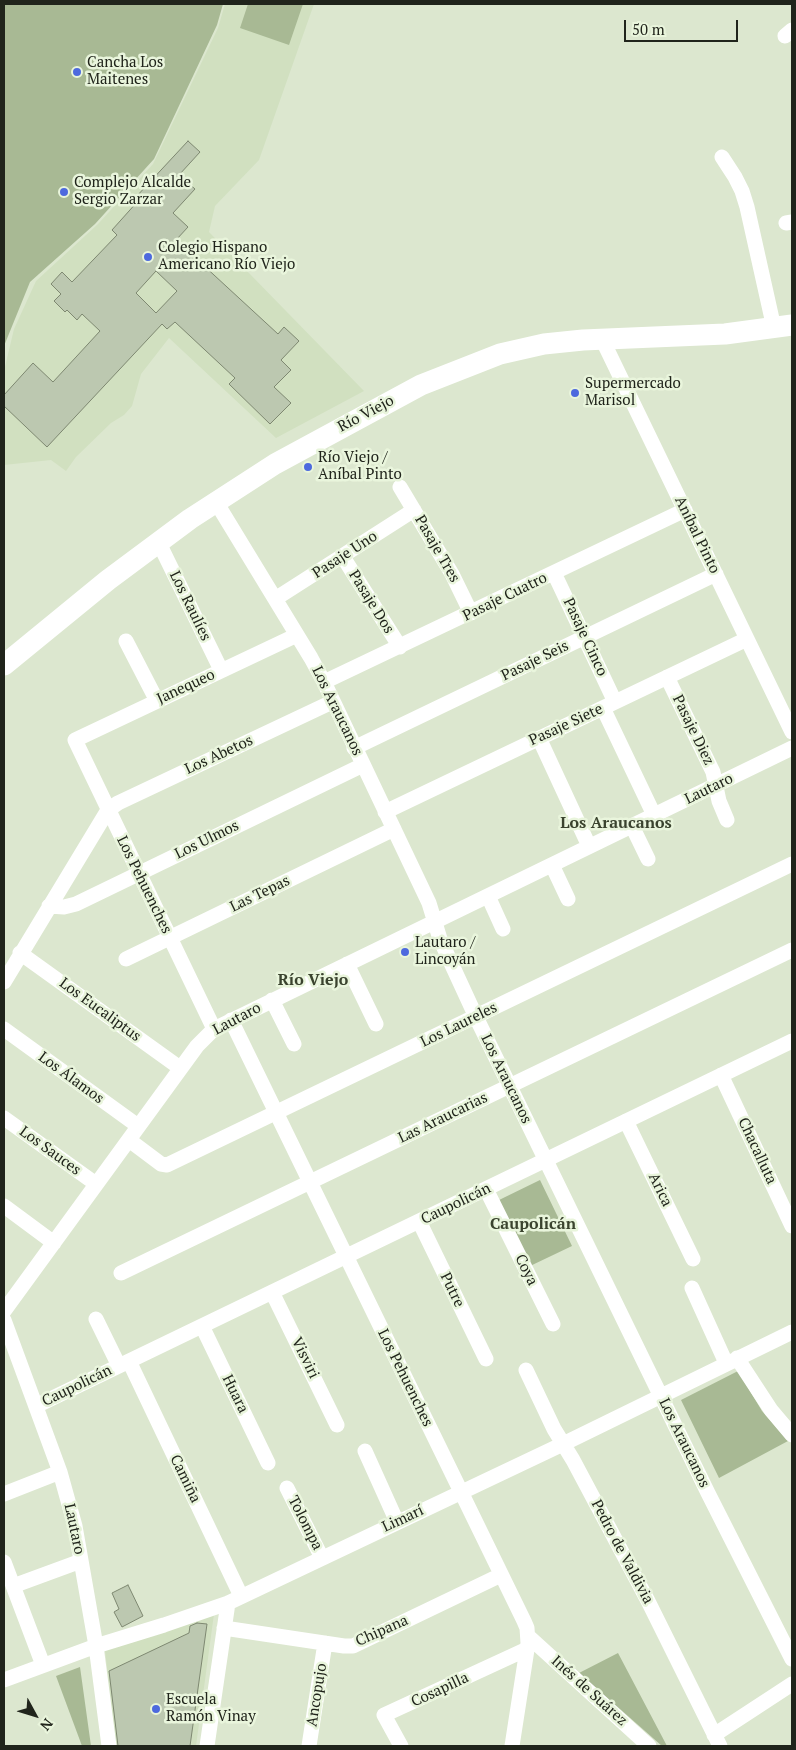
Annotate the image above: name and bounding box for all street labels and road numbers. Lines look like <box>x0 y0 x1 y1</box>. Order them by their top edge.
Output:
street label: Río Viejo <box>335 392 397 436</box>
street label: Aníbal Pinto <box>671 493 723 577</box>
street label: Pasaje Tres <box>411 512 463 586</box>
street label: Pasaje Uno <box>309 527 381 583</box>
street label: Pasaje Dos <box>344 567 398 637</box>
street label: Los Raulíes <box>165 568 215 644</box>
street label: Pasaje Cuatro <box>460 569 550 625</box>
street label: Pasaje Cinco <box>559 595 611 679</box>
street label: Pasaje Seis <box>498 637 572 685</box>
street label: Los Araucanos <box>308 663 366 759</box>
street label: Janequeo <box>154 666 218 708</box>
street label: Pasaje Diez <box>668 692 718 768</box>
street label: Pasaje Siete <box>526 700 606 750</box>
street label: Los Abetos <box>182 731 256 779</box>
street label: Lautaro <box>682 770 736 808</box>
street label: Los Ulmos <box>172 817 242 863</box>
street label: Los Pehuenches <box>113 833 175 937</box>
street label: Las Tepas <box>227 872 293 916</box>
street label: Los Eucaliptus <box>56 974 144 1046</box>
street label: Lautaro <box>210 999 264 1039</box>
street label: Los Laureles <box>418 999 500 1051</box>
street label: Los Araucanos <box>477 1031 535 1127</box>
street label: Los Álamos <box>35 1048 107 1108</box>
street label: Las Araucarias <box>395 1089 491 1147</box>
street label: Chacalluta <box>734 1115 780 1187</box>
street label: Los Sauces <box>16 1123 84 1179</box>
street label: Arica <box>644 1170 676 1210</box>
street label: Caupolicán <box>418 1179 494 1229</box>
street label: Coya <box>511 1251 541 1289</box>
street label: Putre <box>436 1270 468 1310</box>
street label: Los Pehuenches <box>374 1326 436 1430</box>
street label: Visviri <box>287 1334 323 1382</box>
street label: Caupolicán <box>39 1361 115 1411</box>
street label: Huara <box>218 1372 252 1416</box>
street label: Los Araucanos <box>655 1395 713 1491</box>
street label: Camiña <box>166 1452 204 1506</box>
street label: Tolompa <box>284 1493 326 1553</box>
street label: Pedro de Valdivia <box>587 1497 657 1607</box>
street label: Lautaro <box>60 1502 88 1556</box>
street label: Limarí <box>379 1502 427 1536</box>
street label: Chipana <box>353 1611 411 1651</box>
street label: Inés de Suárez <box>547 1652 631 1730</box>
street label: Ancopujo <box>303 1662 331 1728</box>
street label: Cosapilla <box>408 1669 472 1711</box>

